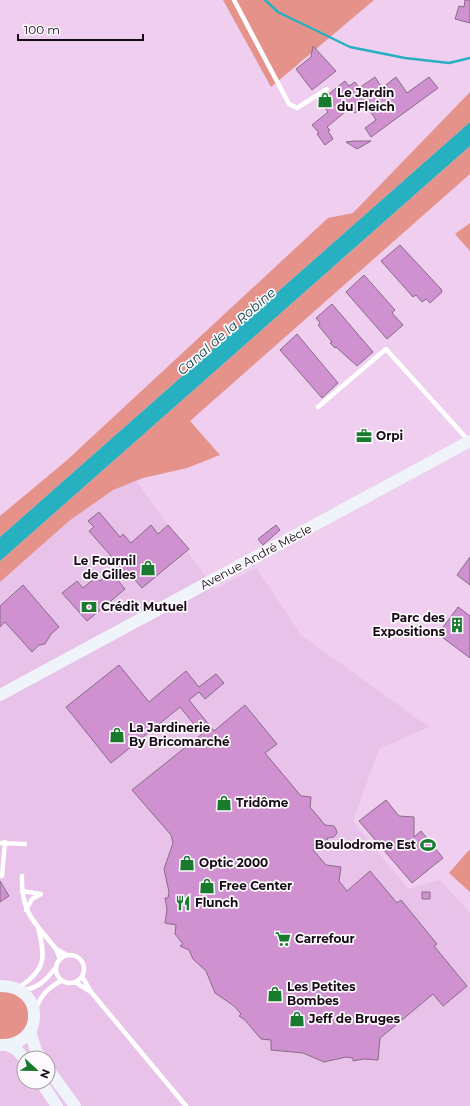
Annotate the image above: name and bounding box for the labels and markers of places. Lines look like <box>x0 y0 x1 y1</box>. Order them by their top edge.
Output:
place label: Le Jardin du Fleich <box>337 85 395 114</box>
shop icon: Le Jardin du Fleich <box>316 91 334 109</box>
office icon: Orpi <box>355 427 373 445</box>
place label: Orpi <box>376 428 403 443</box>
place label: Le Fournil de Gilles <box>74 553 137 582</box>
shop icon: Le Fournil de Gilles <box>139 559 157 577</box>
bank icon: Crédit Mutuel <box>80 598 98 616</box>
place label: Crédit Mutuel <box>101 599 187 614</box>
place label: Parc des Expositions <box>372 610 446 639</box>
building icon: Parc des Expositions <box>448 616 466 634</box>
place label: La Jardinerie By Bricomarché <box>129 720 230 749</box>
shop icon: La Jardinerie By Bricomarché <box>108 726 126 744</box>
shop icon: Tridôme <box>215 794 233 812</box>
place label: Tridôme <box>236 795 289 810</box>
sports icon: Boulodrome Est <box>419 836 437 854</box>
place label: Boulodrome Est <box>315 837 417 852</box>
shop icon: Optic 2000 <box>178 854 196 872</box>
place label: Optic 2000 <box>199 855 268 870</box>
shop icon: Free Center <box>198 877 216 895</box>
place label: Free Center <box>219 878 292 893</box>
restaurant icon: Flunch <box>174 894 192 912</box>
place label: Flunch <box>195 895 238 910</box>
supermarket icon: Carrefour <box>274 930 292 948</box>
place label: Carrefour <box>295 931 355 946</box>
place label: Les Petites Bombes <box>287 979 356 1008</box>
shop icon: Les Petites Bombes <box>266 985 284 1003</box>
shop icon: Jeff de Bruges <box>288 1010 306 1028</box>
place label: Jeff de Bruges <box>308 1011 401 1026</box>

